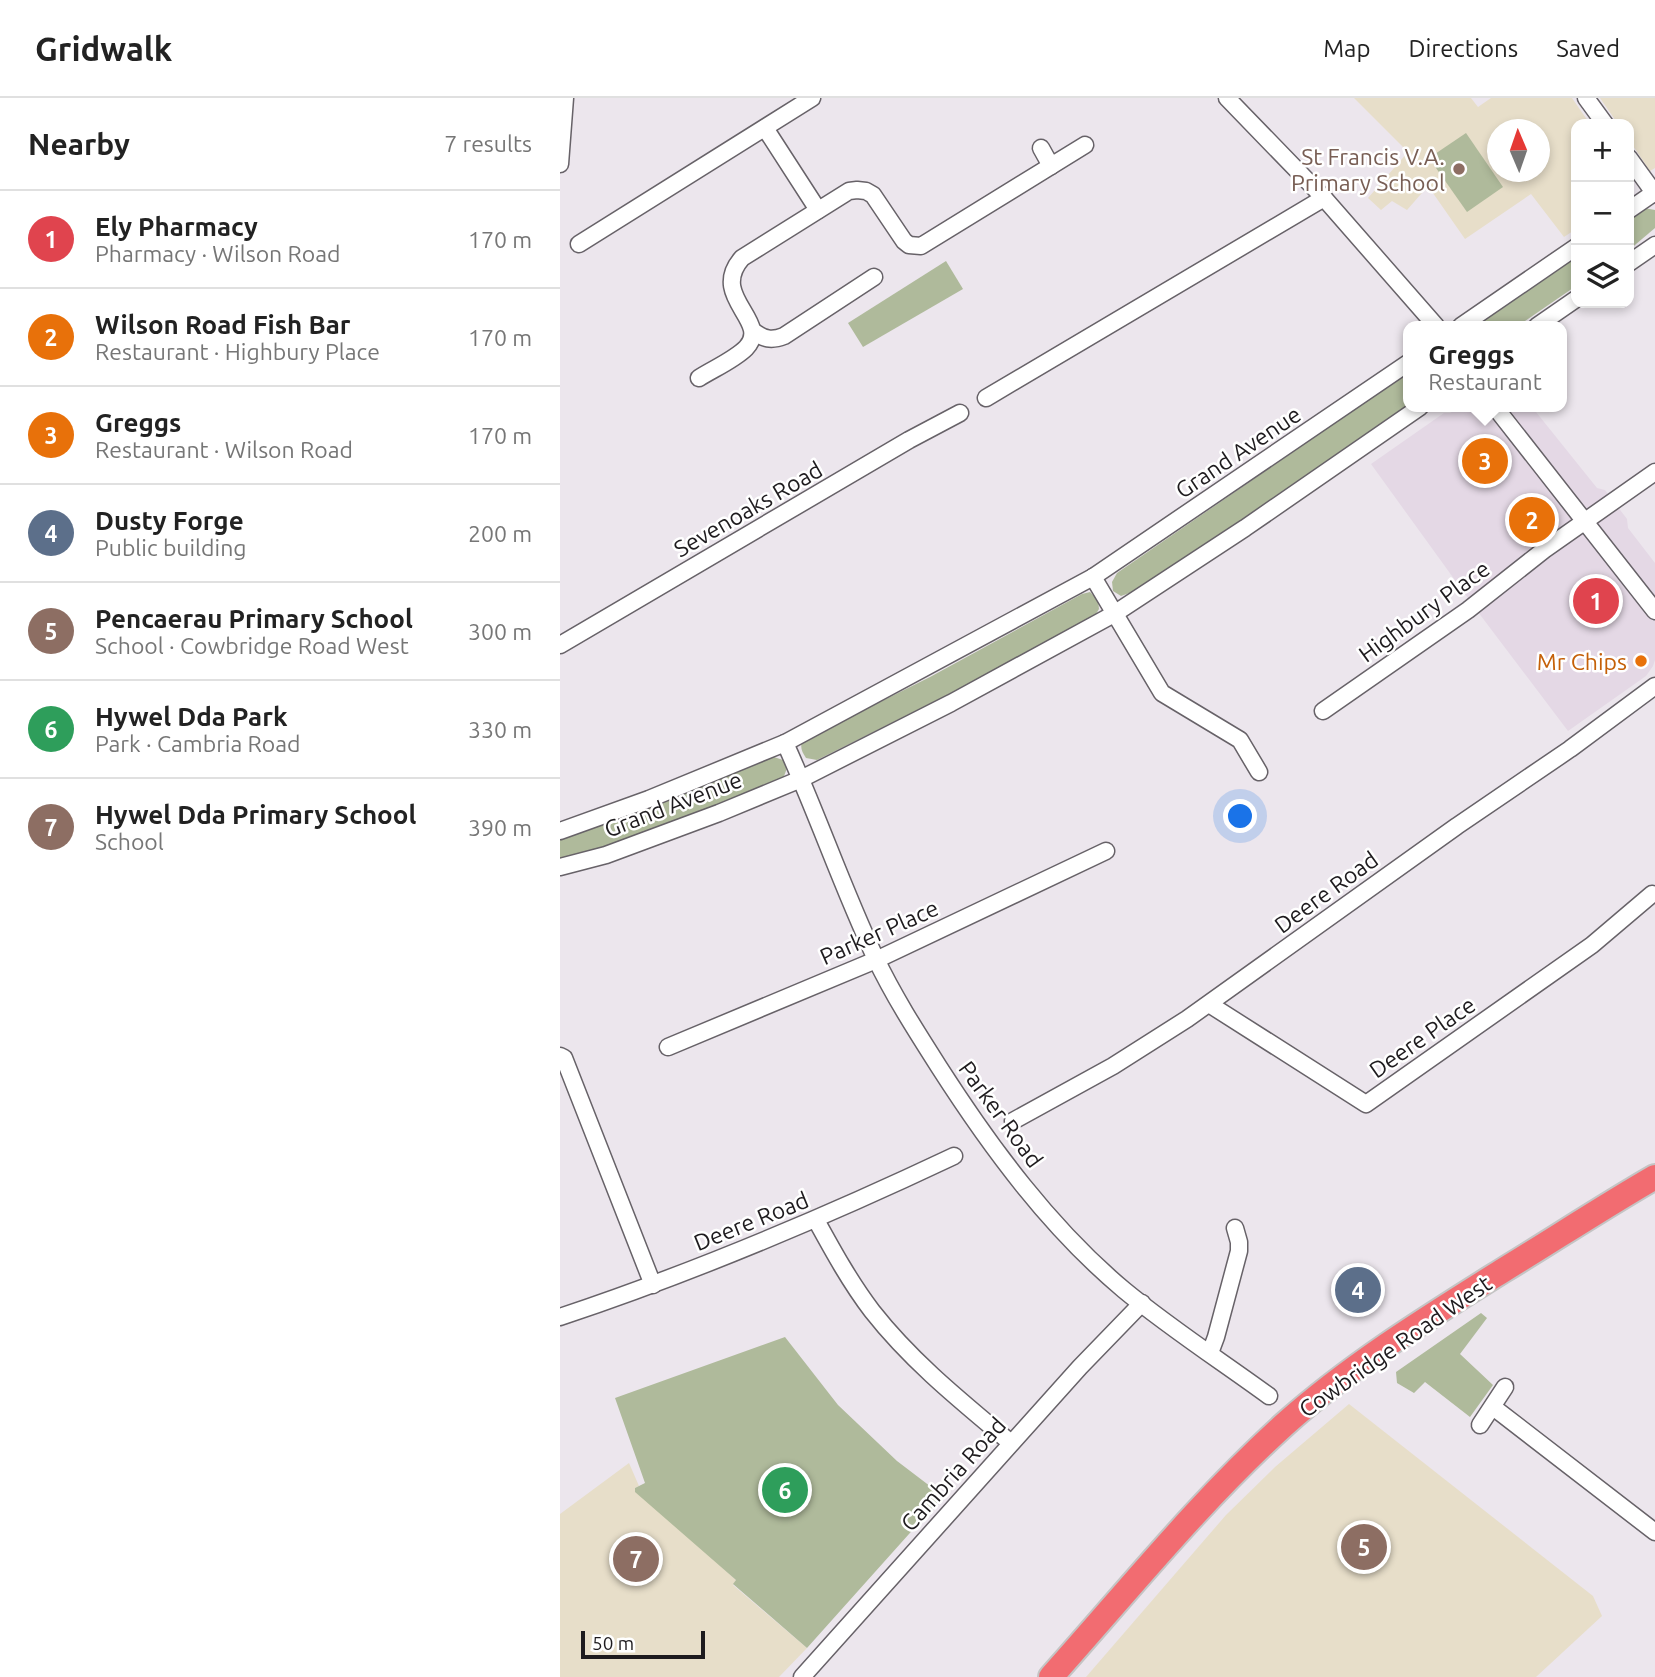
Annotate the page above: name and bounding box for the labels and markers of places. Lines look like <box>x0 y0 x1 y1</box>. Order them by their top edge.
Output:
place label: St Francis V.A. Primary School <box>1291 144 1445 195</box>
marker: St Francis V.A. Primary School <box>1451 161 1467 177</box>
pin: 3 <box>1462 435 1508 487</box>
pin: 2 <box>1509 494 1555 546</box>
pin: 1 <box>1573 575 1619 627</box>
place label: Mr Chips <box>1537 649 1627 674</box>
marker: Mr Chips <box>1633 653 1649 669</box>
pin: 4 <box>1335 1264 1381 1316</box>
pin: 6 <box>762 1464 808 1516</box>
pin: 5 <box>1341 1521 1387 1573</box>
pin: 7 <box>613 1533 659 1585</box>

